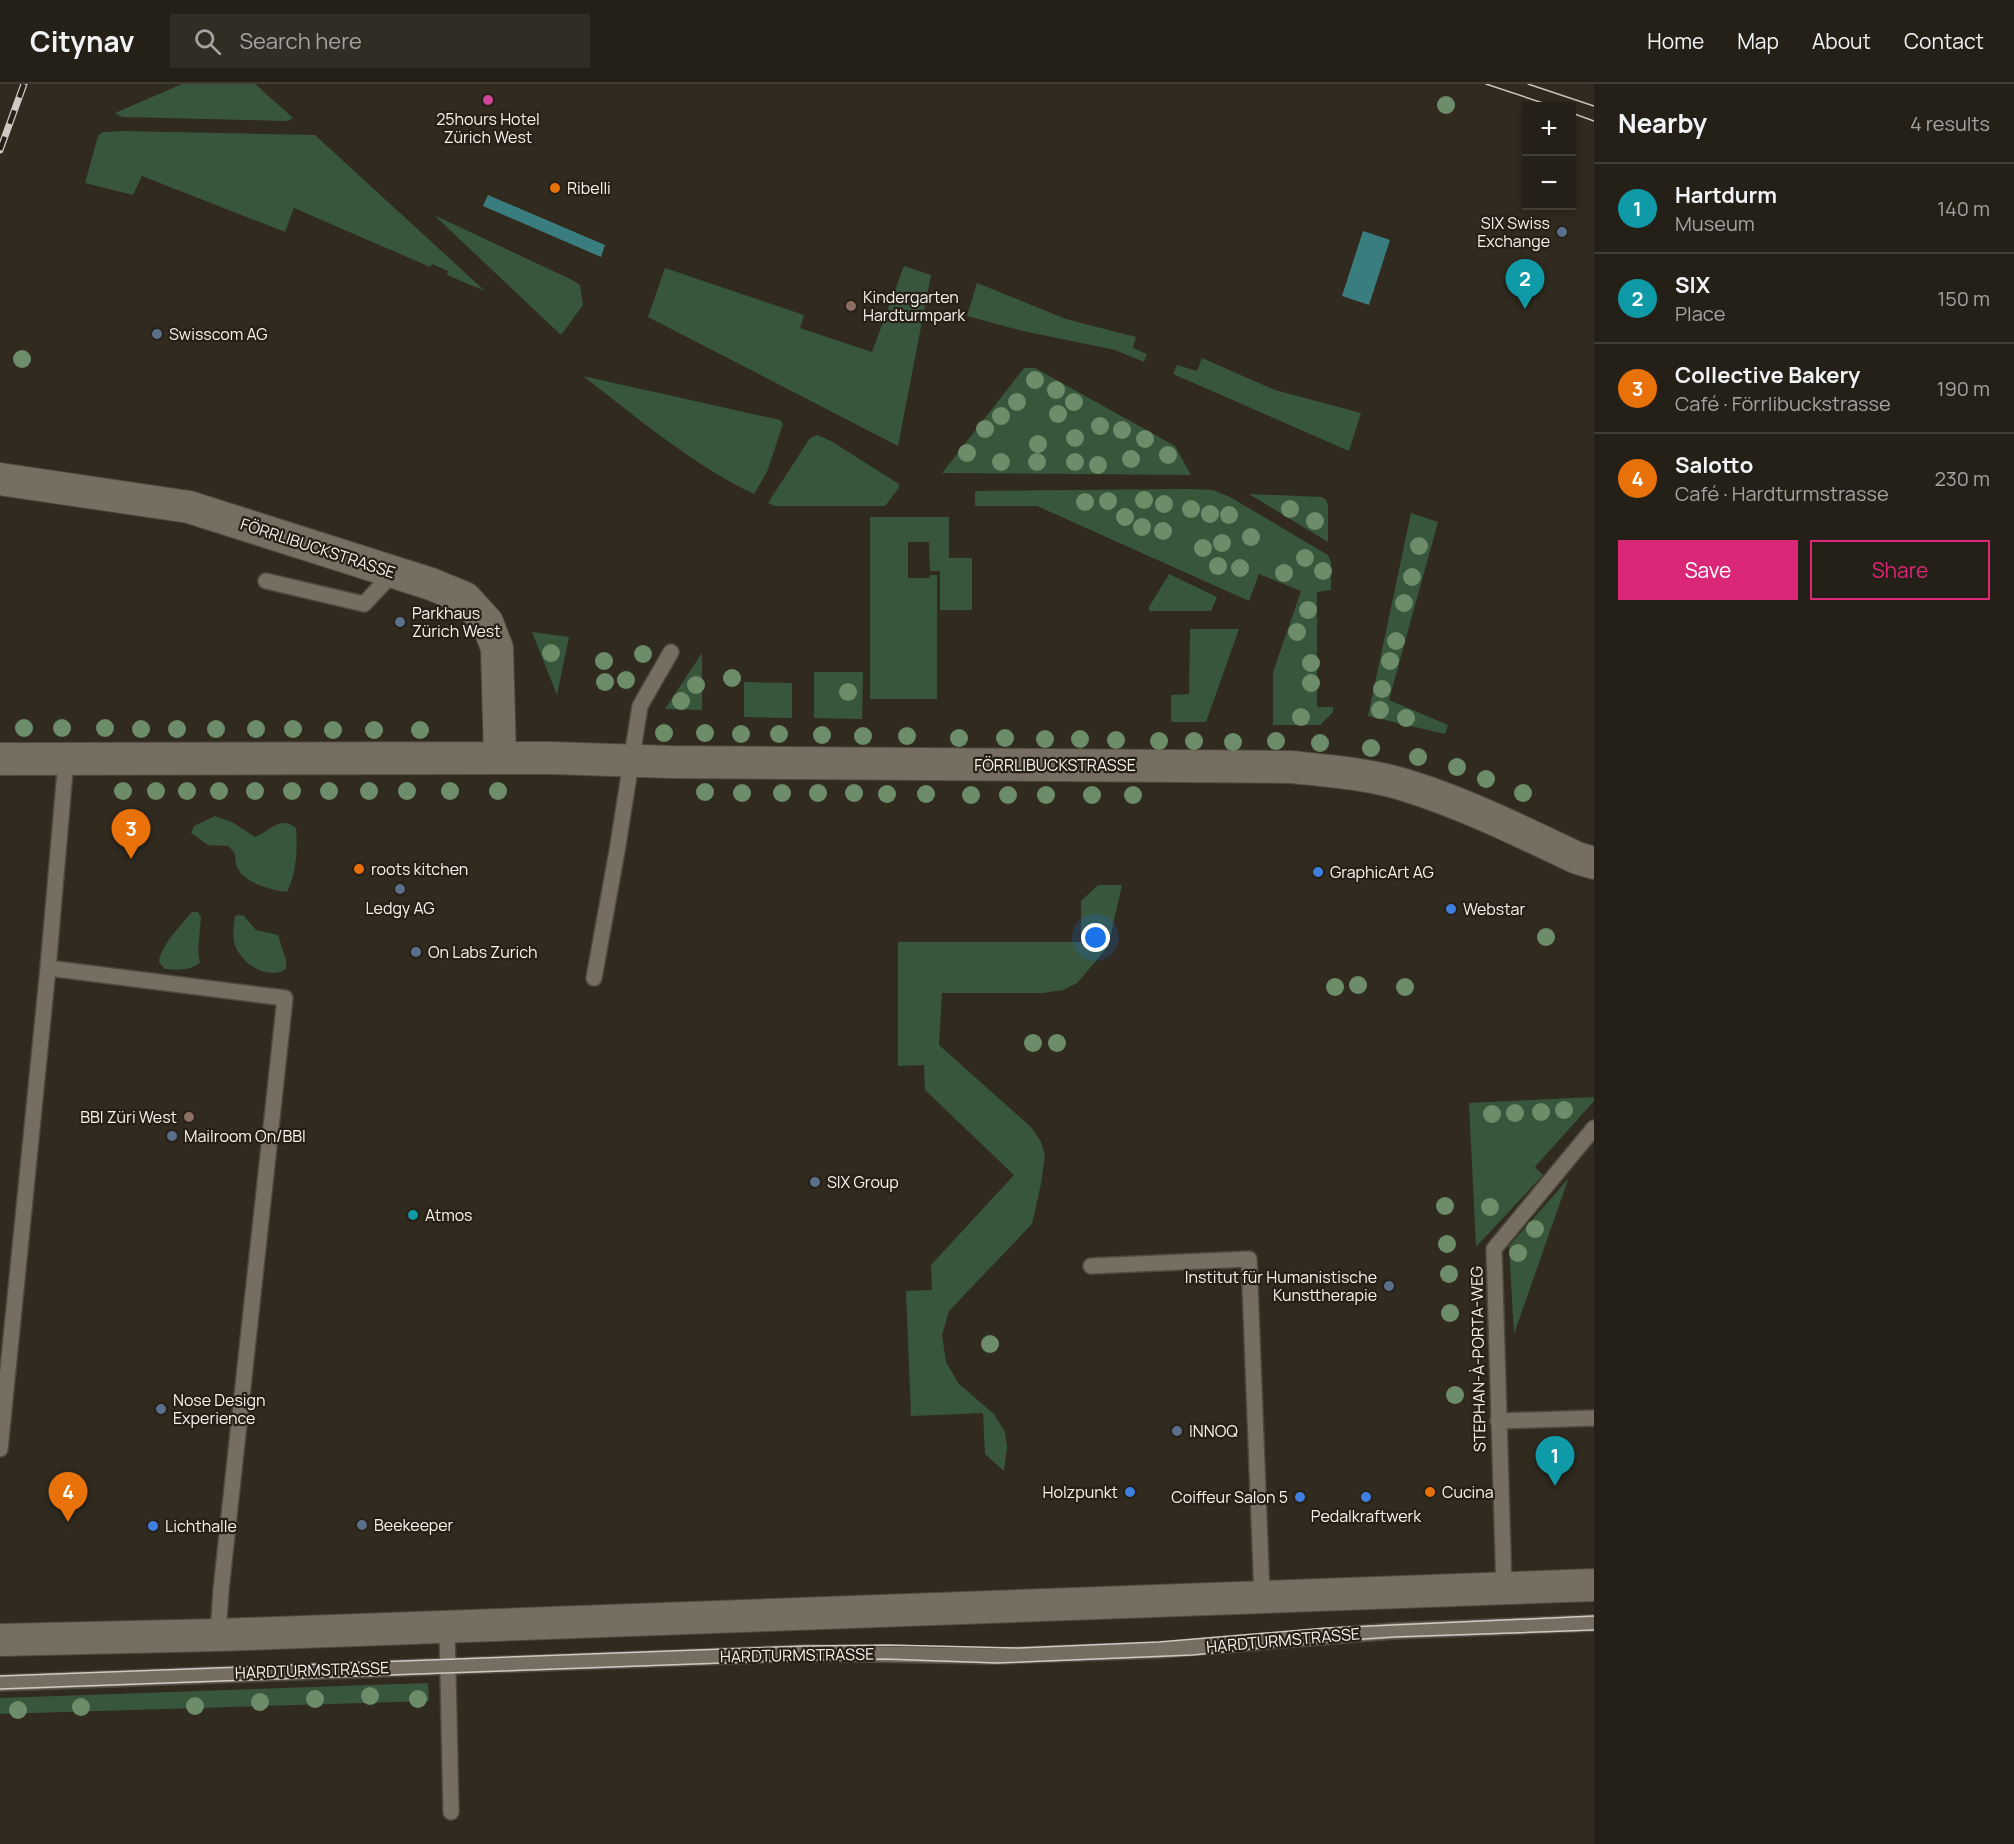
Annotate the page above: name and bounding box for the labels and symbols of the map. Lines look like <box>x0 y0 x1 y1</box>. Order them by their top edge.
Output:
marker: 25hours Hotel Zürich West <box>481 93 495 107</box>
place label: 25hours Hotel Zürich West <box>436 108 540 148</box>
place label: Ribelli <box>567 177 611 199</box>
marker: Ribelli <box>548 181 562 195</box>
place label: SIX Swiss Exchange <box>1477 212 1550 252</box>
marker: SIX Swiss Exchange <box>1555 225 1569 239</box>
pin: 2 <box>1506 260 1544 309</box>
place label: Kindergarten Hardturmpark <box>863 286 966 326</box>
marker: Kindergarten Hardturmpark <box>844 299 858 313</box>
place label: Swisscom AG <box>169 323 268 345</box>
marker: Swisscom AG <box>150 327 164 341</box>
street label: FÖRRLIBUCKSTRASSE <box>238 513 398 583</box>
place label: Parkhaus Zürich West <box>412 602 501 642</box>
marker: Parkhaus Zürich West <box>393 615 407 629</box>
street label: FÖRRLIBUCKSTRASSE <box>974 754 1136 776</box>
pin: 3 <box>112 810 150 859</box>
place label: roots kitchen <box>371 858 468 880</box>
place label: GraphicArt AG <box>1330 861 1434 883</box>
marker: roots kitchen <box>352 862 366 876</box>
marker: GraphicArt AG <box>1311 865 1325 879</box>
marker: Ledgy AG <box>393 882 407 896</box>
place label: Ledgy AG <box>365 897 435 919</box>
place label: Webstar <box>1463 898 1525 920</box>
marker: Webstar <box>1444 902 1458 916</box>
your location <box>1081 923 1110 952</box>
place label: On Labs Zurich <box>428 941 538 963</box>
marker: On Labs Zurich <box>409 945 423 959</box>
place label: BBI Züri West <box>80 1106 177 1128</box>
marker: BBI Züri West <box>182 1110 196 1124</box>
place label: Mailroom On/BBI <box>184 1125 306 1147</box>
marker: Mailroom On/BBI <box>165 1129 179 1143</box>
place label: SIX Group <box>827 1171 899 1193</box>
marker: SIX Group <box>808 1175 822 1189</box>
place label: Atmos <box>425 1204 473 1226</box>
marker: Atmos <box>406 1208 420 1222</box>
place label: Institut für Humanistische Kunsttherapie <box>1185 1266 1377 1306</box>
street label: STEPHAN-À-PORTA-WEG <box>1465 1266 1491 1452</box>
marker: Institut für Humanistische Kunsttherapie <box>1382 1279 1396 1293</box>
place label: Nose Design Experience <box>173 1389 266 1429</box>
marker: Nose Design Experience <box>154 1402 168 1416</box>
place label: INNOQ <box>1189 1420 1238 1442</box>
marker: INNOQ <box>1170 1424 1184 1438</box>
pin: 1 <box>1536 1436 1574 1486</box>
pin: 4 <box>48 1472 88 1522</box>
place label: Holzpunkt <box>1043 1481 1118 1503</box>
place label: Cucina <box>1442 1481 1494 1503</box>
marker: Holzpunkt <box>1123 1485 1137 1499</box>
marker: Cucina <box>1423 1485 1437 1499</box>
place label: Coiffeur Salon 5 <box>1171 1486 1288 1508</box>
marker: Coiffeur Salon 5 <box>1293 1490 1307 1504</box>
marker: Pedalkraftwerk <box>1359 1490 1373 1504</box>
place label: Pedalkraftwerk <box>1311 1505 1422 1527</box>
place label: Beekeeper <box>374 1514 454 1536</box>
place label: Lichthalle <box>165 1515 237 1537</box>
marker: Beekeeper <box>355 1518 369 1532</box>
marker: Lichthalle <box>146 1519 160 1533</box>
street label: HARDTURMSTRASSE <box>1205 1622 1361 1658</box>
street label: HARDTURMSTRASSE <box>720 1643 874 1667</box>
street label: HARDTURMSTRASSE <box>235 1656 389 1684</box>

